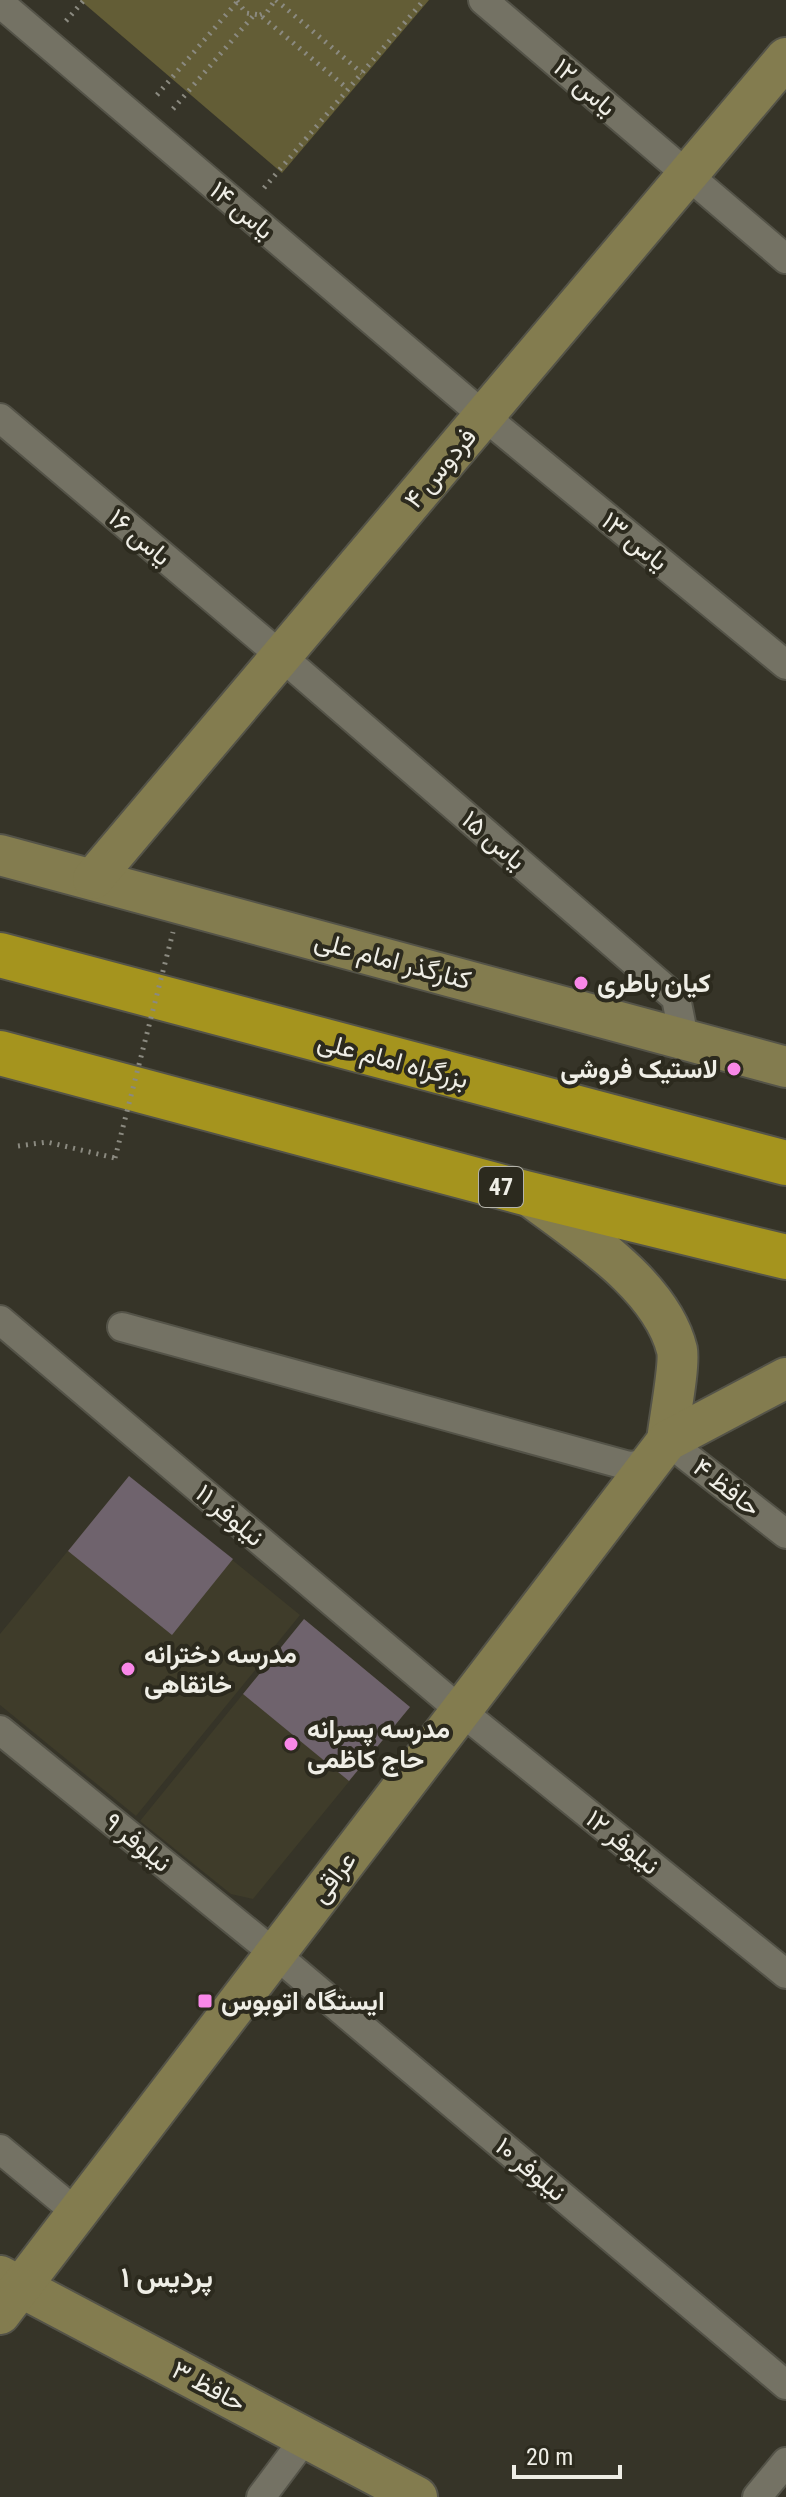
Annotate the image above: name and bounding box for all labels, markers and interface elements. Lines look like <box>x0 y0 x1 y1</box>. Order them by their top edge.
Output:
street label: یاس ۱۲ <box>547 52 622 123</box>
street label: یاس ۱۴ <box>203 175 280 246</box>
street label: فردوس ۴ <box>398 422 483 515</box>
street label: یاس ۱۶ <box>102 502 177 572</box>
street label: یاس ۱۳ <box>595 505 674 577</box>
street label: یاس ۱۵ <box>455 804 532 876</box>
street label: کنارگذر امام علی <box>311 925 474 997</box>
place label: کیان باطری <box>597 968 711 999</box>
marker: کیان باطری <box>572 974 590 992</box>
street label: بزرگراه امام علی <box>314 1026 472 1096</box>
place label: لاستیک فروشی <box>560 1054 718 1085</box>
marker: لاستیک فروشی <box>725 1060 743 1078</box>
road number: 47 <box>479 1167 523 1207</box>
street label: حافظ ۴ <box>688 1452 766 1522</box>
street label: نیلوفر ۱۱ <box>189 1478 270 1553</box>
place label: مدرسه دخترانه خانقاهی <box>144 1639 297 1700</box>
marker: مدرسه دخترانه خانقاهی <box>119 1660 137 1678</box>
place label: مدرسه پسرانه حاج کاظمی <box>307 1714 450 1777</box>
marker: مدرسه پسرانه حاج کاظمی <box>282 1735 300 1753</box>
street label: نیلوفر ۱۲ <box>580 1803 666 1881</box>
street label: نیلوفر ۹ <box>98 1806 177 1879</box>
street label: عراقی <box>304 1845 363 1909</box>
place label: ایستگاه اتوبوس <box>221 1986 385 2017</box>
marker: ایستگاه اتوبوس <box>196 1992 214 2010</box>
street label: نیلوفر ۱۰ <box>489 2131 572 2208</box>
district label: پردیس ۱ <box>121 2261 213 2297</box>
street label: حافظ ۳ <box>167 2354 251 2418</box>
scale bar <box>514 2429 620 2479</box>
text: 20 m <box>526 2443 573 2471</box>

